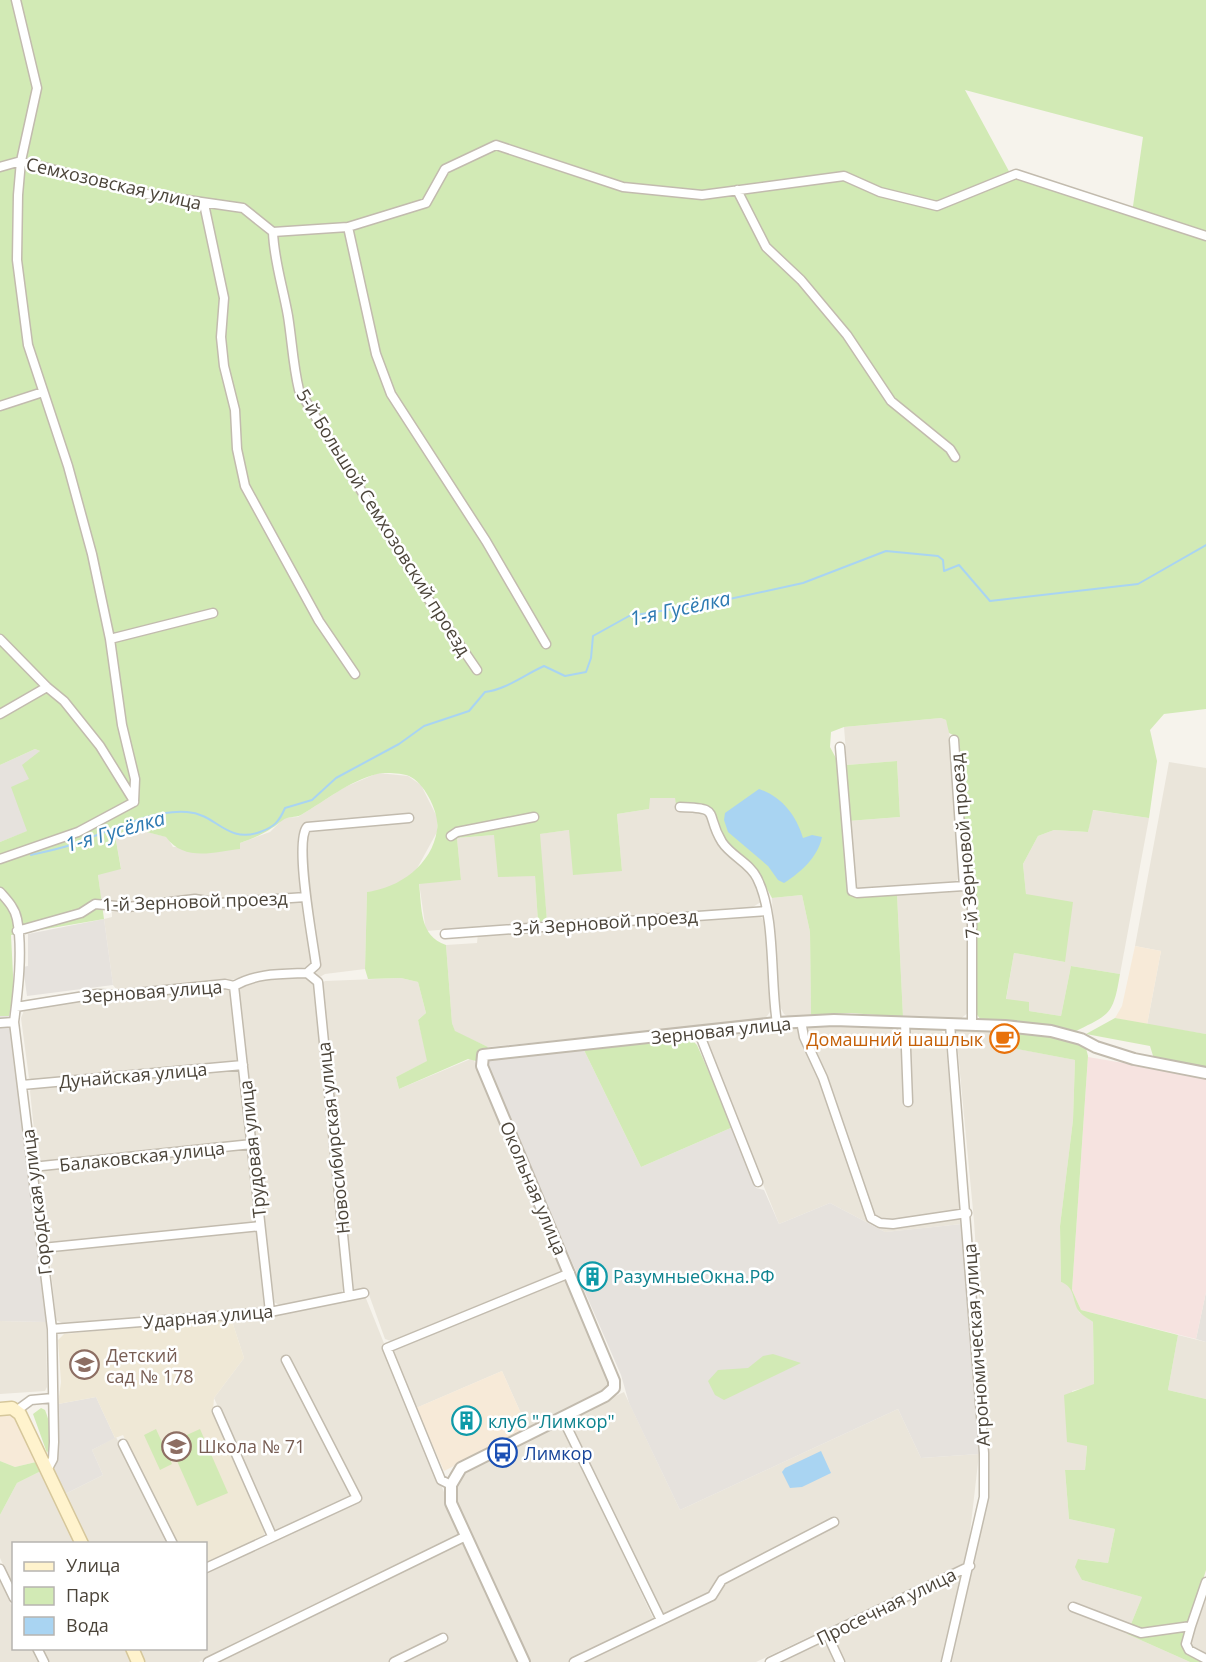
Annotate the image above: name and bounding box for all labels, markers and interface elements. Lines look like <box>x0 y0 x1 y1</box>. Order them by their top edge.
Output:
street label: Семхозовская улица <box>24 151 204 215</box>
street label: 5-й Большой Семхозовский проезд <box>292 384 476 660</box>
water label: 1-я Гусёлка <box>627 584 733 632</box>
street label: 7-й Зерновой проезд <box>944 753 984 939</box>
water label: 1-я Гусёлка <box>62 804 168 858</box>
street label: 1-й Зерновой проезд <box>102 886 288 916</box>
street label: 3-й Зерновой проезд <box>512 904 698 940</box>
street label: Зерновая улица <box>81 974 223 1008</box>
street label: Зерновая улица <box>650 1011 792 1049</box>
cafe icon: Домашний шашлык <box>988 1023 1020 1055</box>
place label: Домашний шашлык <box>806 1027 984 1051</box>
street label: Новосибирская улица <box>311 1041 355 1235</box>
street label: Дунайская улица <box>58 1057 208 1093</box>
street label: Трудовая улица <box>233 1079 271 1219</box>
street label: Окольная улица <box>495 1117 573 1259</box>
street label: Городская улица <box>15 1128 57 1276</box>
street label: Балаковская улица <box>58 1135 226 1177</box>
street label: Агрономическая улица <box>957 1243 995 1447</box>
building icon: РазумныеОкна.РФ <box>576 1260 608 1292</box>
place label: РазумныеОкна.РФ <box>613 1264 775 1288</box>
street label: Ударная улица <box>142 1298 274 1334</box>
place label: Детский сад № 178 <box>106 1343 194 1388</box>
school or university icon: Детский сад № 178 <box>69 1349 101 1381</box>
building icon: клуб "Лимкор" <box>451 1405 483 1437</box>
place label: клуб "Лимкор" <box>488 1409 615 1433</box>
school or university icon: Школа № 71 <box>161 1430 193 1462</box>
place label: Школа № 71 <box>198 1434 305 1458</box>
bus stop icon: Лимкор <box>487 1437 519 1469</box>
place label: Лимкор <box>524 1441 592 1465</box>
legend <box>12 1542 207 1650</box>
text: Улица <box>66 1553 120 1577</box>
street label: Просечная улица <box>812 1562 960 1650</box>
text: Парк <box>66 1583 110 1607</box>
text: Вода <box>66 1613 109 1637</box>

